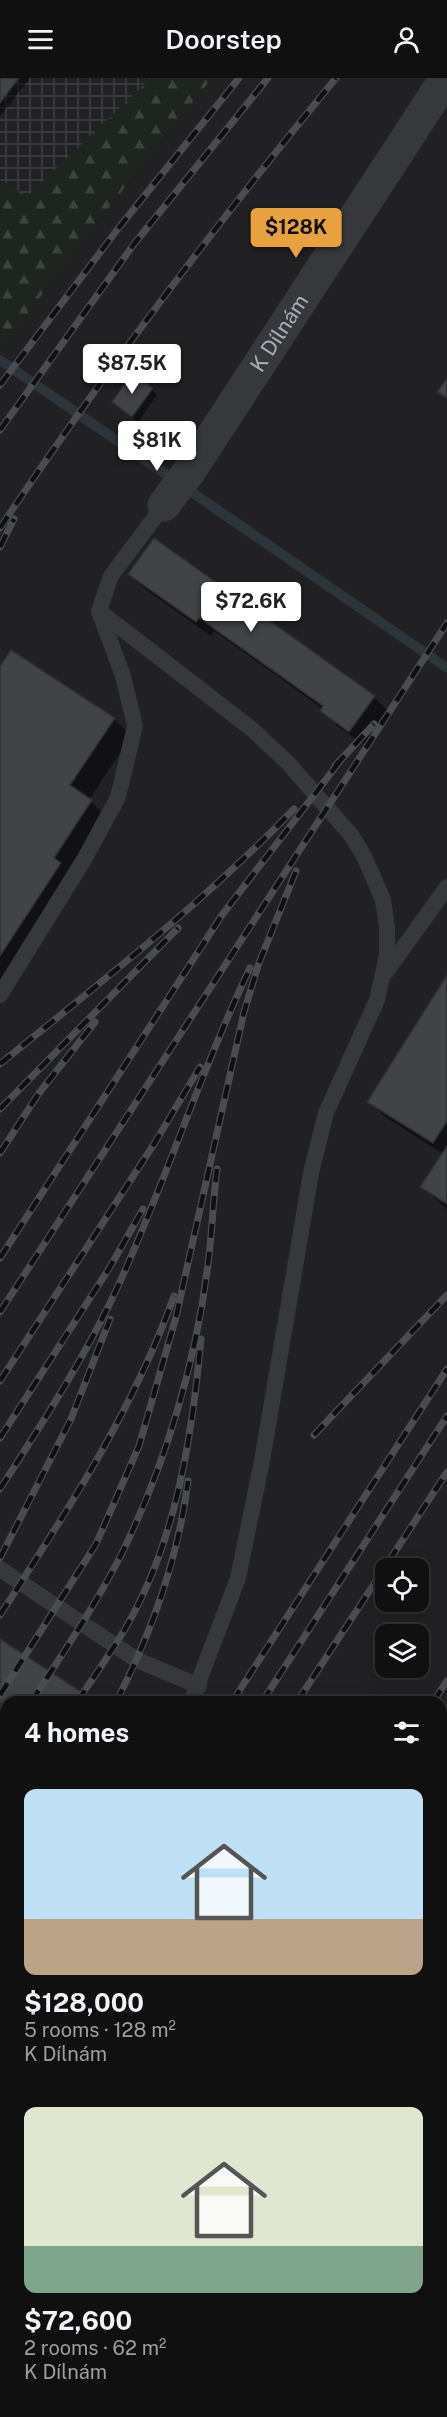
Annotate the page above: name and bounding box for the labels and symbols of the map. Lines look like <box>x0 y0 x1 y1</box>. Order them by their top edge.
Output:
pin: $128K <box>254 208 338 259</box>
street label: K Dílnám <box>245 290 313 376</box>
pin: $87.5K <box>83 344 181 395</box>
pin: $81K <box>121 421 193 472</box>
pin: $72.6K <box>202 582 300 633</box>

